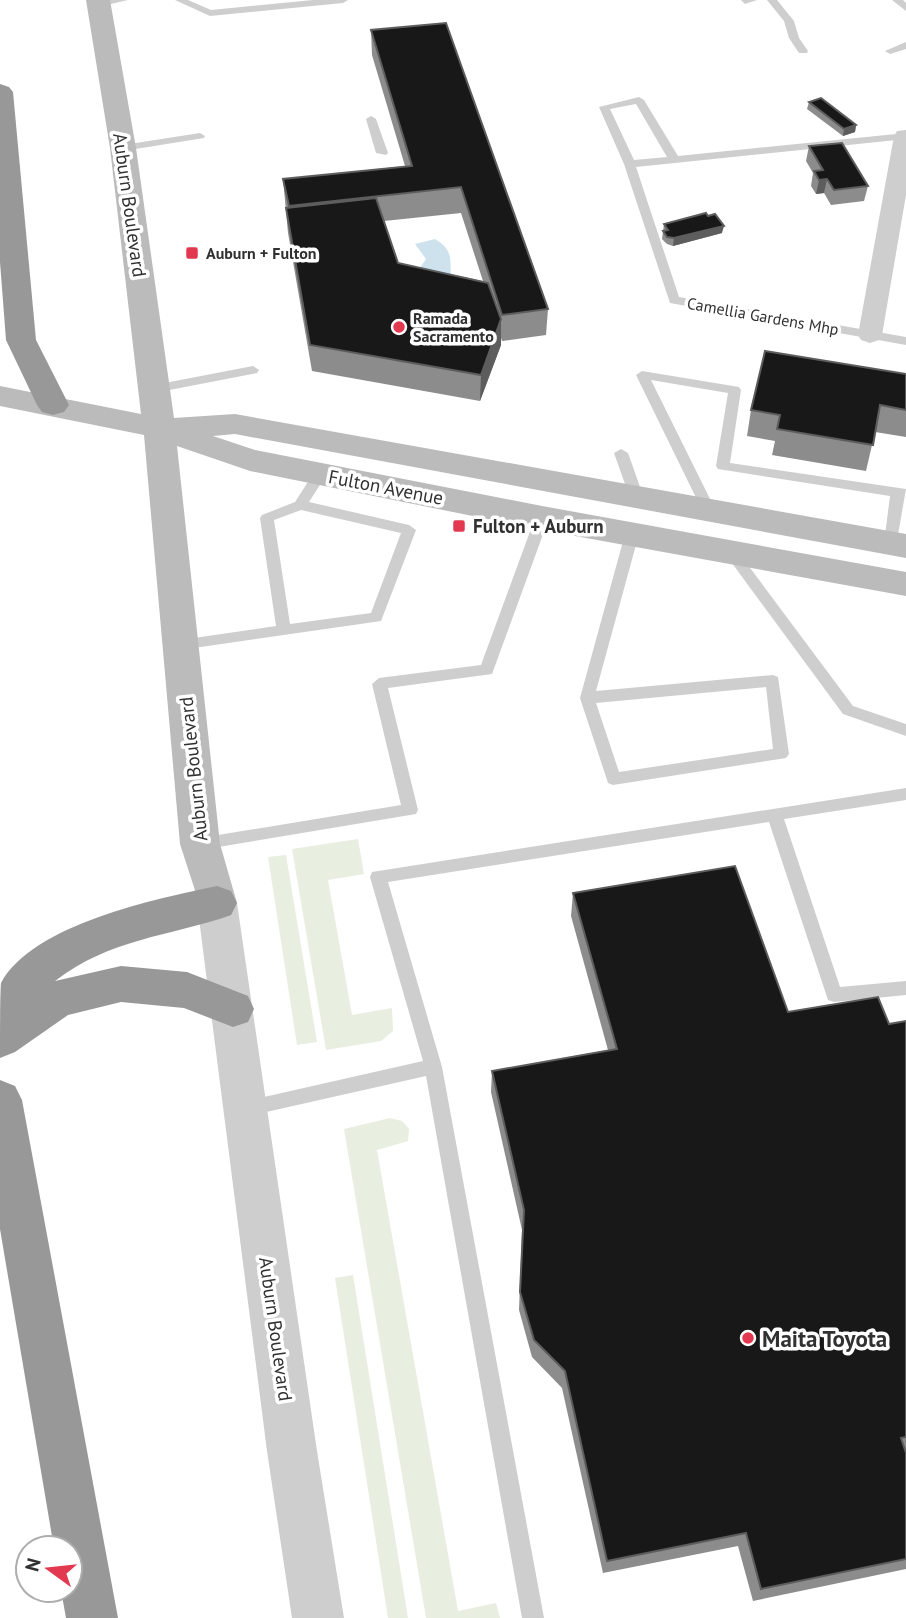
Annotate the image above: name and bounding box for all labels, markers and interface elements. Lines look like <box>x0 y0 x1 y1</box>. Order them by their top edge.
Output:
street label: Auburn Boulevard <box>108 131 152 279</box>
place label: Auburn + Fulton <box>206 243 317 263</box>
marker: Auburn + Fulton <box>184 245 200 261</box>
street label: Camellia Gardens Mhp <box>686 293 840 339</box>
place label: Ramada Sacramento <box>413 308 494 346</box>
marker: Ramada Sacramento <box>391 319 407 335</box>
street label: Fulton Avenue <box>327 464 445 510</box>
place label: Fulton + Auburn <box>473 514 604 538</box>
marker: Fulton + Auburn <box>451 518 467 534</box>
street label: Auburn Boulevard <box>173 695 213 843</box>
street label: Auburn Boulevard <box>254 1255 298 1403</box>
place label: Maita Toyota <box>762 1324 887 1353</box>
marker: Maita Toyota <box>740 1330 756 1346</box>
north arrow <box>14 1534 84 1604</box>
text: N <box>19 1555 46 1574</box>

